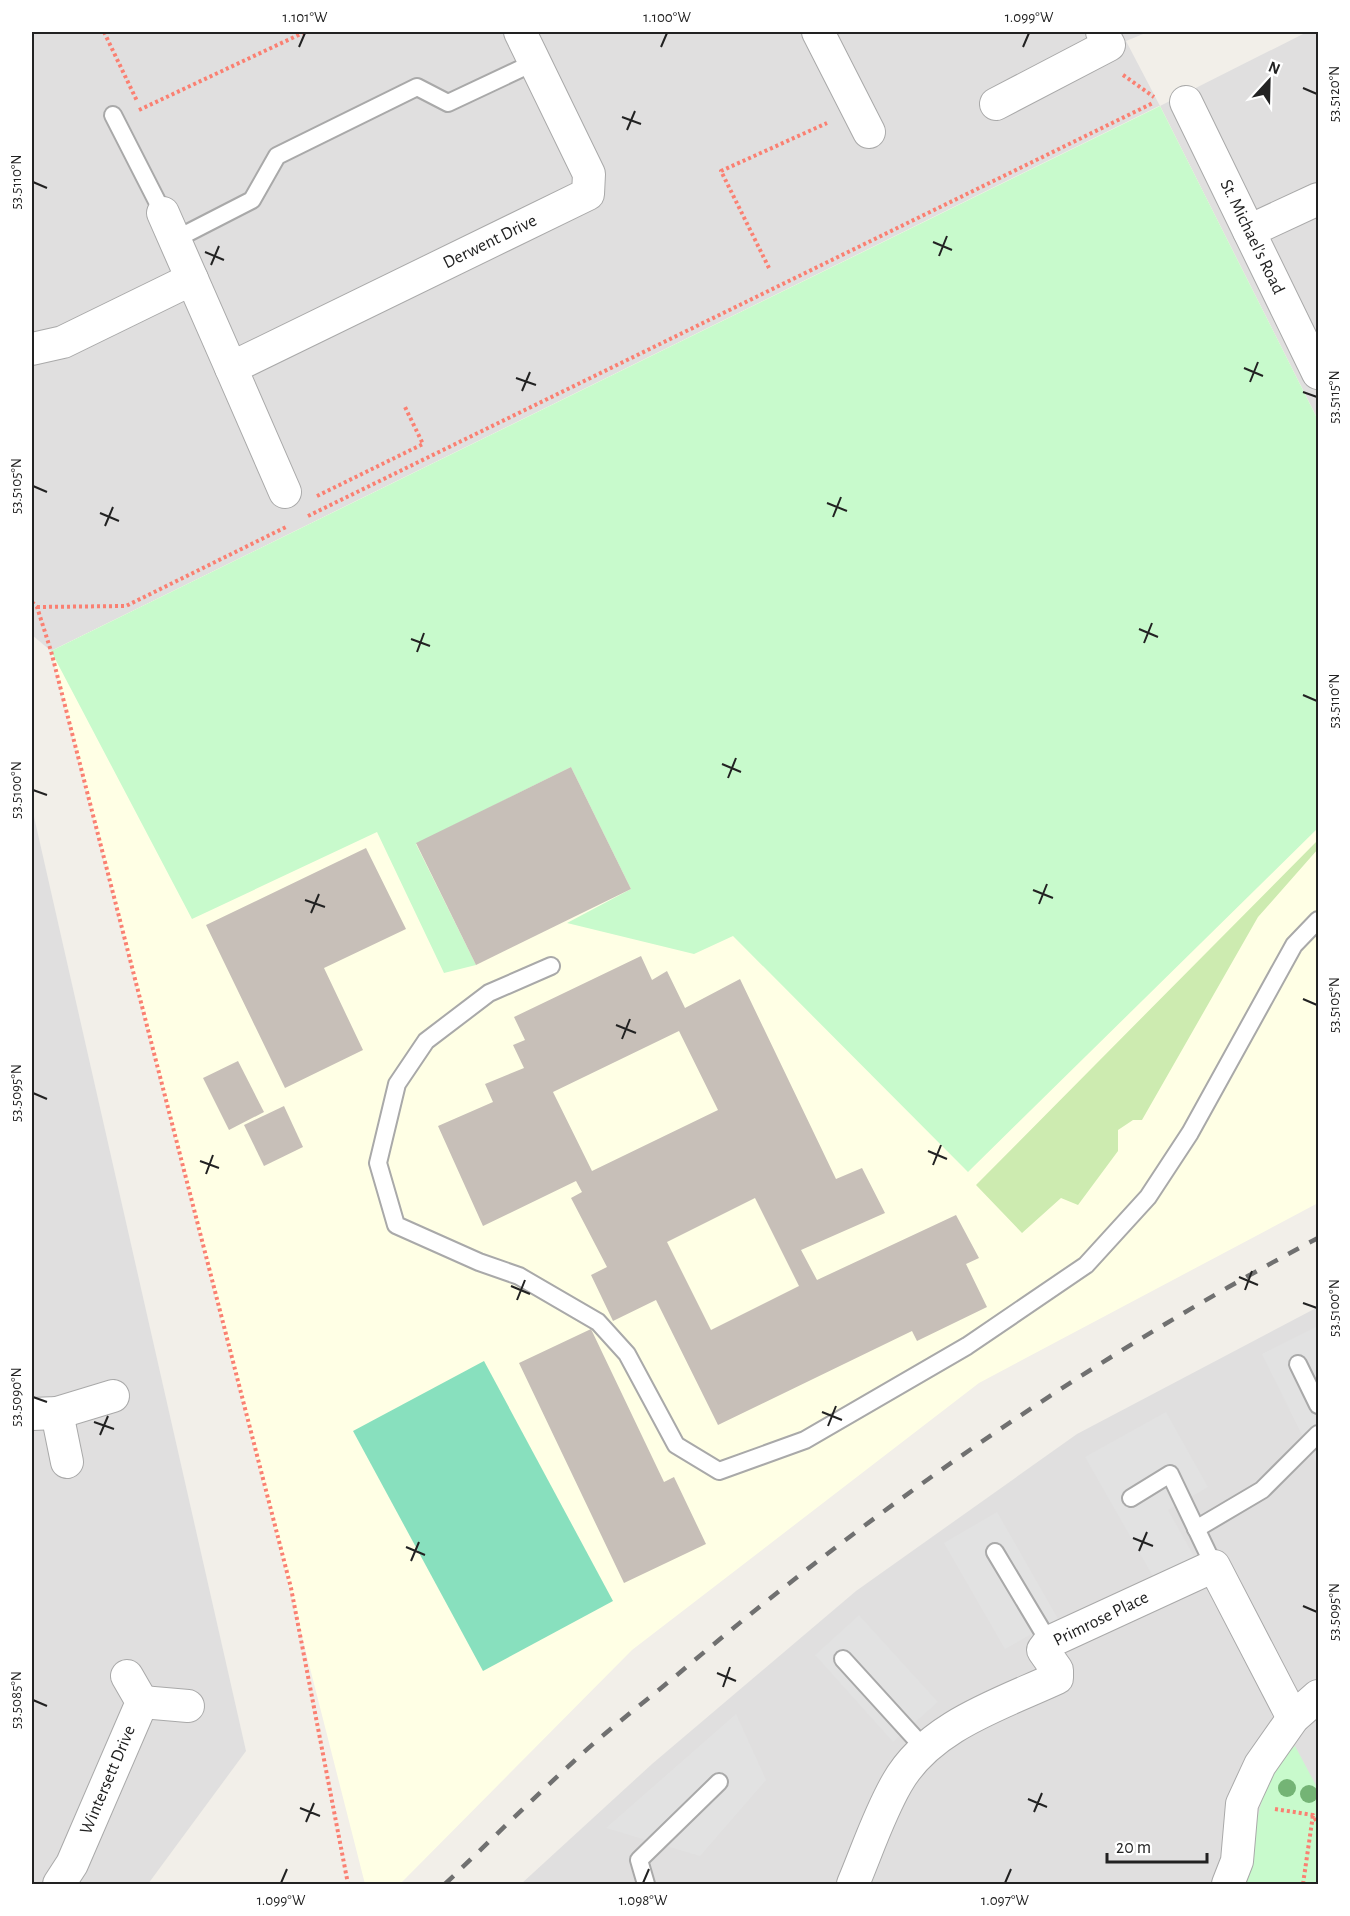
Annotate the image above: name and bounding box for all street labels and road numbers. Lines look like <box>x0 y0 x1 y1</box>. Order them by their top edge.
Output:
street label: St. Michael's Road <box>1216 177 1288 297</box>
street label: Derwent Drive <box>440 212 540 272</box>
street label: Primrose Place <box>1051 1588 1151 1650</box>
street label: Wintersett Drive <box>77 1723 139 1837</box>

